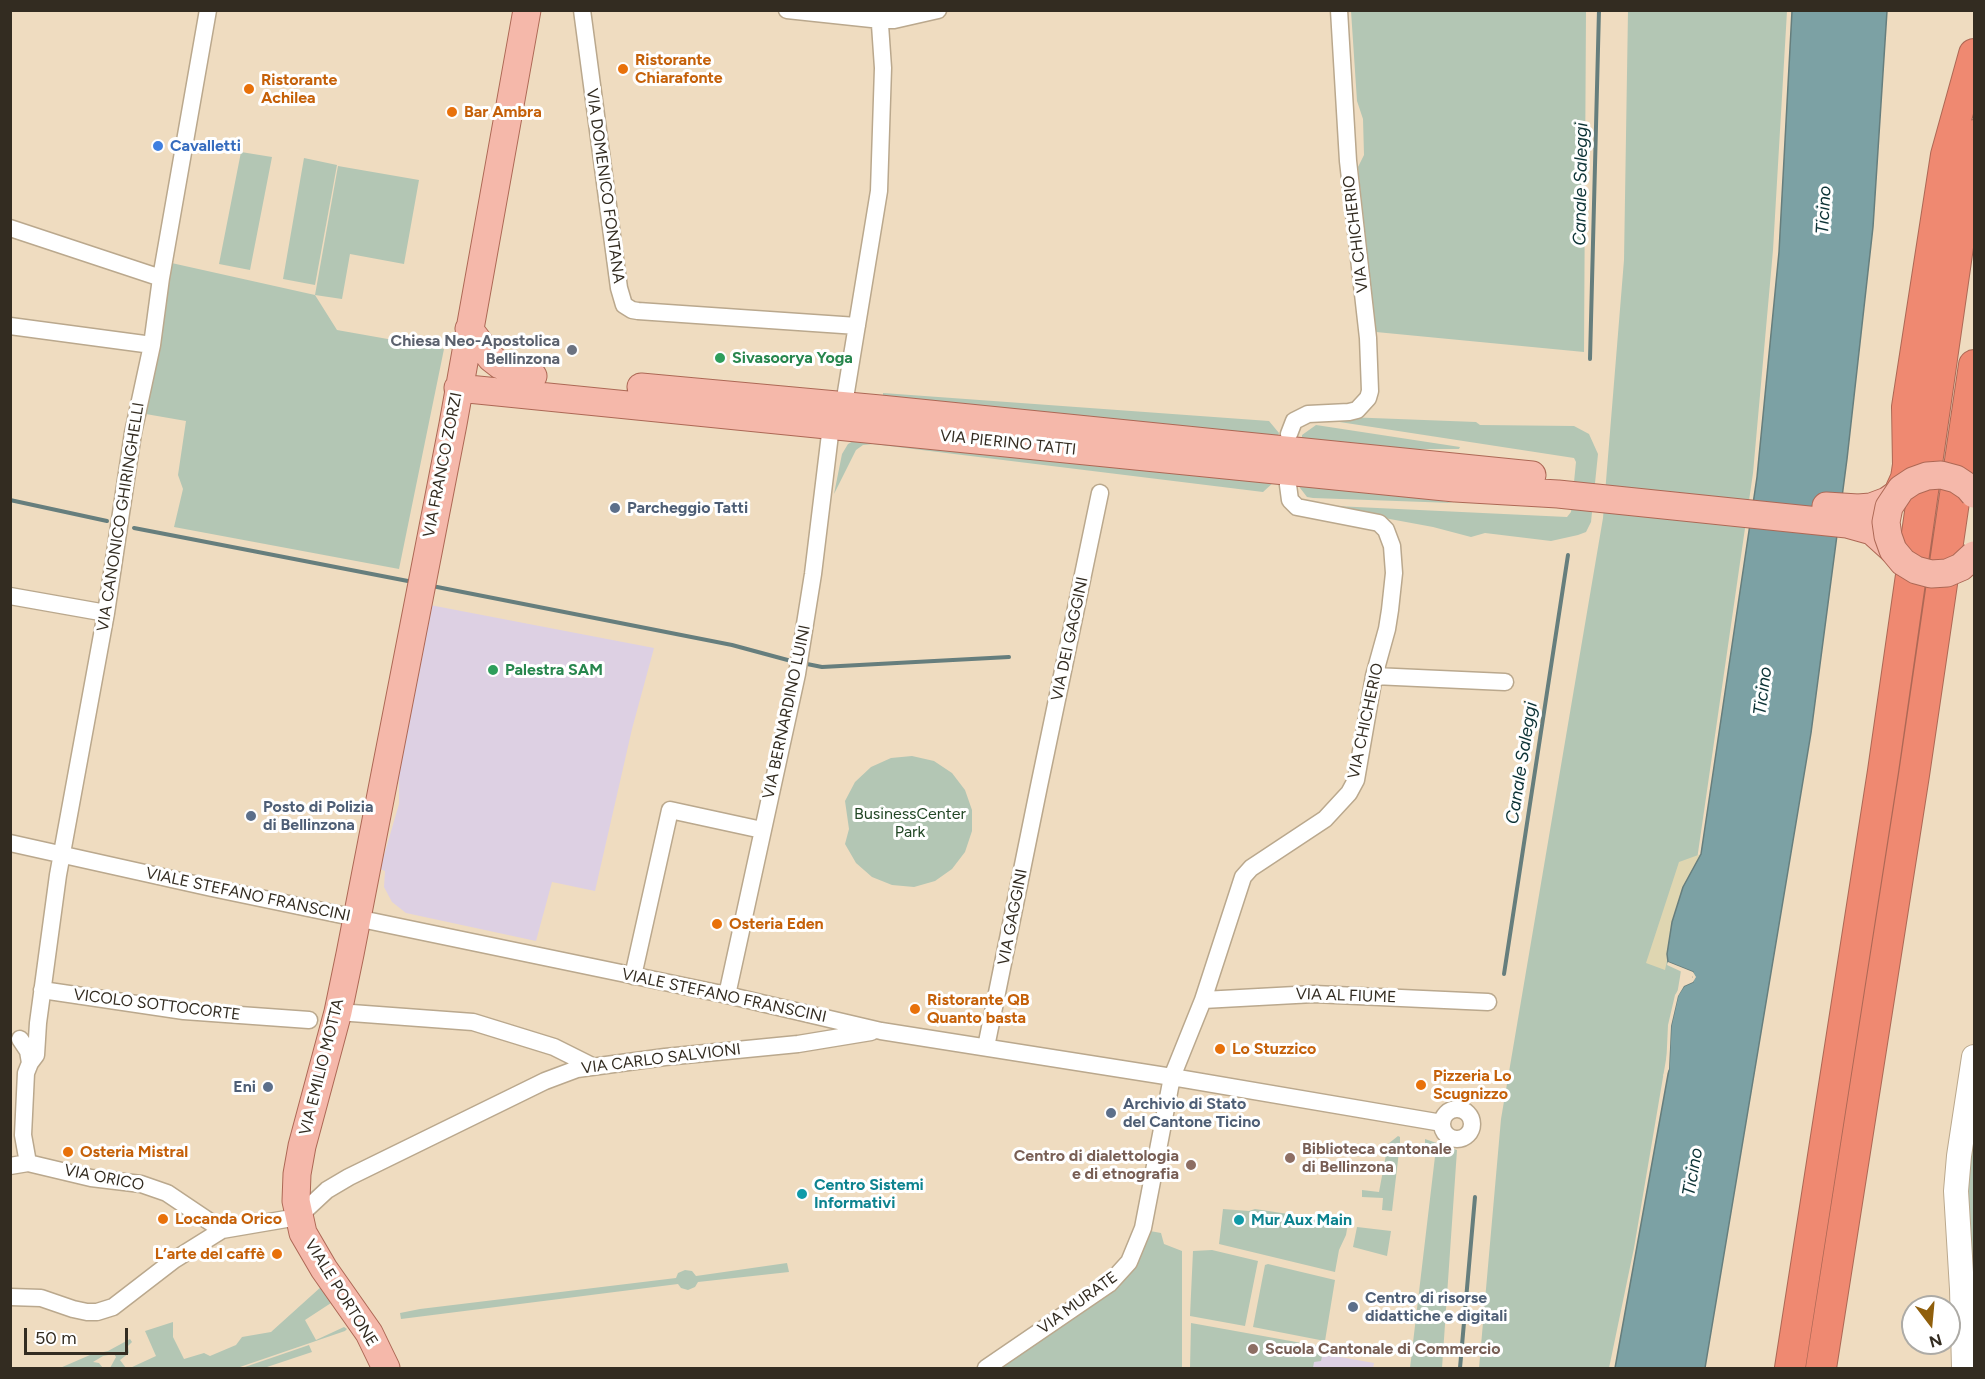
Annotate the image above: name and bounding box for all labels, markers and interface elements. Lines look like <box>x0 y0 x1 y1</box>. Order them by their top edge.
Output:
place label: Ristorante Chiarafonte <box>635 50 723 88</box>
marker: Ristorante Chiarafonte <box>616 62 630 76</box>
place label: Ristorante Achilea <box>261 70 337 108</box>
marker: Ristorante Achilea <box>242 82 256 96</box>
street label: VIA DOMENICO FONTANA <box>582 87 628 285</box>
place label: Bar Ambra <box>464 102 542 122</box>
marker: Bar Ambra <box>445 105 459 119</box>
water label: Canale Saleggi <box>1569 122 1593 246</box>
place label: Cavalletti <box>170 136 241 156</box>
marker: Cavalletti <box>151 139 165 153</box>
street label: VIA CHICHERIO <box>1339 174 1373 294</box>
water label: Ticino <box>1812 185 1836 235</box>
place label: Chiesa Neo-Apostolica Bellinzona <box>391 331 560 369</box>
marker: Chiesa Neo-Apostolica Bellinzona <box>565 343 579 357</box>
place label: Sivasoorya Yoga <box>732 348 853 368</box>
marker: Sivasoorya Yoga <box>713 351 727 365</box>
street label: VIA FRANCO ZORZI <box>420 391 466 539</box>
street label: VIA CANONICO GHIRINGHELLI <box>93 401 149 633</box>
street label: VIA PIERINO TATTI <box>939 426 1077 460</box>
place label: Parcheggio Tatti <box>627 498 748 518</box>
marker: Parcheggio Tatti <box>608 501 622 515</box>
street label: VIA DEI GAGGINI <box>1047 575 1093 703</box>
street label: VIA BERNARDINO LUINI <box>759 623 815 801</box>
place label: Palestra SAM <box>505 660 603 680</box>
street label: VIA CHICHERIO <box>1344 661 1388 781</box>
marker: Palestra SAM <box>486 663 500 677</box>
water label: Ticino <box>1749 666 1777 716</box>
water label: Canale Saleggi <box>1502 700 1542 826</box>
place label: Posto di Polizia di Bellinzona <box>263 797 373 835</box>
park label: BusinessCenter Park <box>854 804 966 842</box>
marker: Posto di Polizia di Bellinzona <box>244 809 258 823</box>
street label: VIALE STEFANO FRANSCINI <box>144 864 352 926</box>
street label: VIA GAGGINI <box>994 867 1032 967</box>
place label: Osteria Eden <box>729 914 824 934</box>
marker: Osteria Eden <box>710 917 724 931</box>
street label: VIALE STEFANO FRANSCINI <box>620 965 828 1027</box>
street label: VICOLO SOTTOCORTE <box>72 985 242 1025</box>
street label: VIA AL FIUME <box>1295 985 1397 1007</box>
place label: Ristorante QB Quanto basta <box>927 990 1030 1028</box>
street label: VIA EMILIO MOTTA <box>296 997 348 1137</box>
marker: Ristorante QB Quanto basta <box>908 1002 922 1016</box>
place label: Lo Stuzzico <box>1232 1039 1316 1059</box>
street label: VIA CARLO SALVIONI <box>580 1040 742 1078</box>
marker: Lo Stuzzico <box>1213 1042 1227 1056</box>
place label: Pizzeria Lo Scugnizzo <box>1433 1066 1511 1104</box>
place label: Eni <box>233 1077 256 1097</box>
marker: Pizzeria Lo Scugnizzo <box>1414 1078 1428 1092</box>
marker: Eni <box>261 1080 275 1094</box>
place label: Archivio di Stato del Cantone Ticino <box>1123 1094 1261 1132</box>
marker: Archivio di Stato del Cantone Ticino <box>1104 1106 1118 1120</box>
place label: Biblioteca cantonale di Bellinzona <box>1302 1139 1452 1177</box>
place label: Osteria Mistral <box>80 1142 188 1162</box>
marker: Osteria Mistral <box>61 1145 75 1159</box>
place label: Centro di dialettologia e di etnografia <box>1014 1146 1179 1184</box>
water label: Ticino <box>1678 1146 1708 1198</box>
marker: Biblioteca cantonale di Bellinzona <box>1283 1151 1297 1165</box>
marker: Centro di dialettologia e di etnografia <box>1184 1158 1198 1172</box>
street label: VIA ORICO <box>62 1161 146 1195</box>
place label: Centro Sistemi Informativi <box>814 1175 924 1213</box>
marker: Centro Sistemi Informativi <box>795 1187 809 1201</box>
place label: Locanda Orico <box>175 1209 282 1229</box>
place label: Mur Aux Main <box>1251 1210 1352 1230</box>
marker: Locanda Orico <box>156 1212 170 1226</box>
marker: Mur Aux Main <box>1232 1213 1246 1227</box>
street label: VIALE PORTONE <box>300 1236 382 1350</box>
place label: L’arte del caffè <box>155 1244 265 1264</box>
marker: L’arte del caffè <box>270 1247 284 1261</box>
street label: VIA MURATE <box>1034 1268 1122 1338</box>
place label: Centro di risorse didattiche e digitali <box>1365 1288 1507 1326</box>
north arrow <box>1901 1295 1961 1355</box>
marker: Centro di risorse didattiche e digitali <box>1346 1300 1360 1314</box>
scale bar <box>27 1316 130 1354</box>
text: 50 m <box>35 1327 77 1349</box>
text: N <box>1927 1330 1944 1352</box>
place label: Scuola Cantonale di Commercio <box>1265 1339 1501 1359</box>
marker: Scuola Cantonale di Commercio <box>1246 1342 1260 1356</box>

